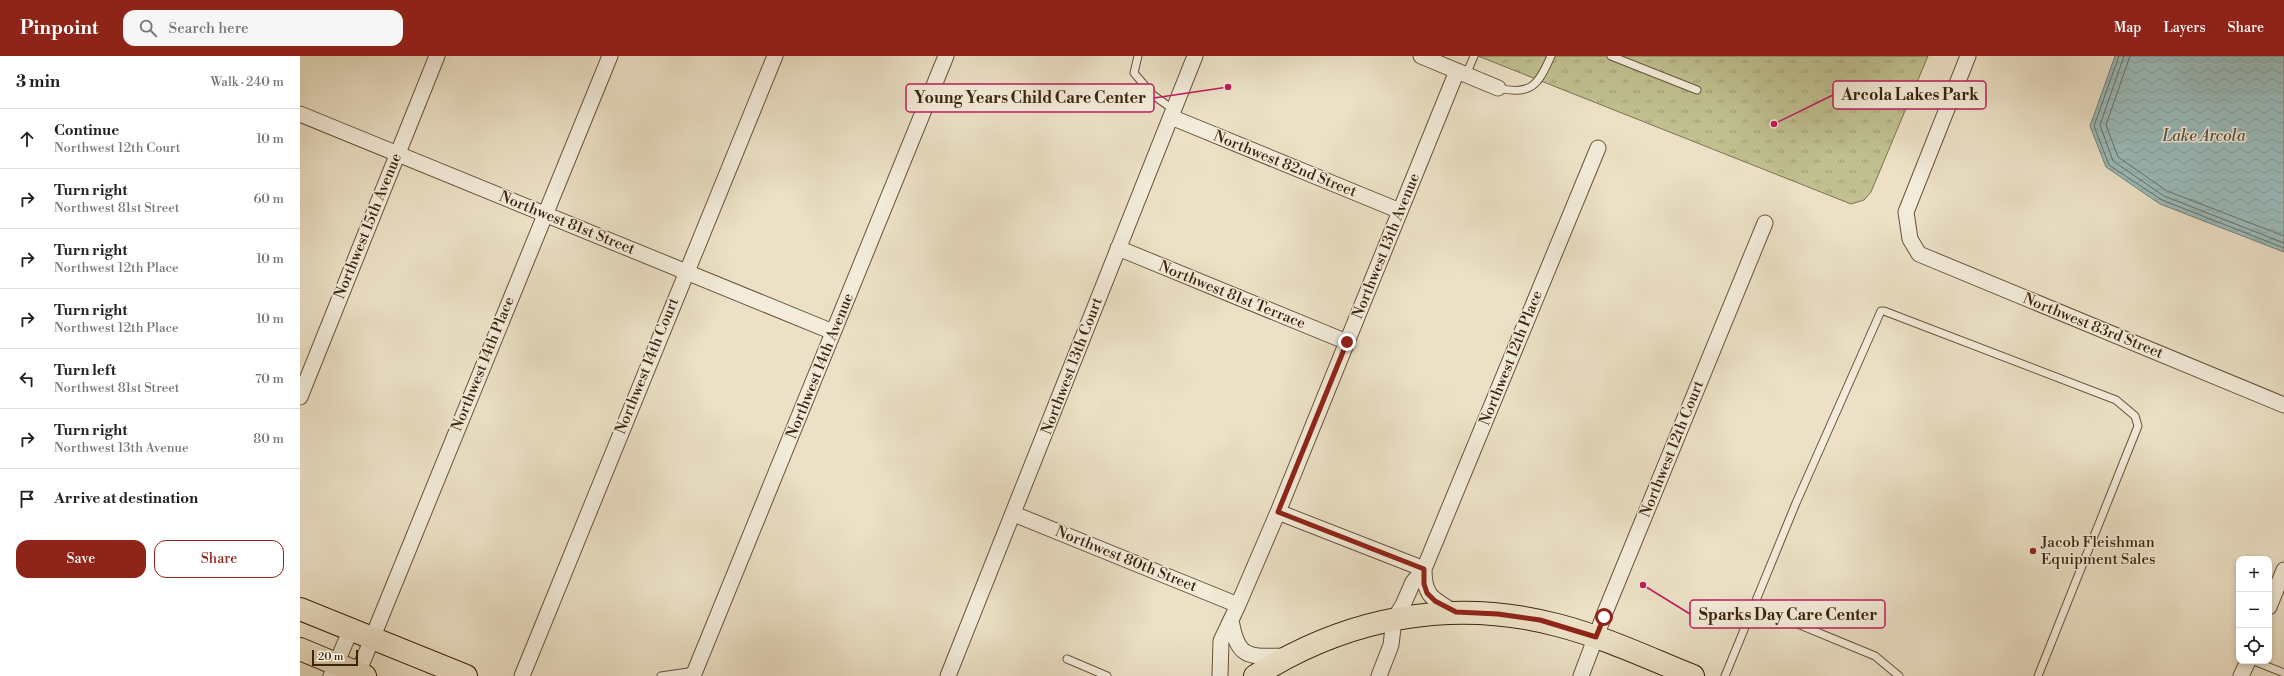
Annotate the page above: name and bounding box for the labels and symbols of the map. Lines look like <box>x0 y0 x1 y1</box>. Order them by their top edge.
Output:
callout: Arcola Lakes Park <box>1833 81 1986 109</box>
callout: Young Years Child Care Center <box>906 84 1154 112</box>
text: Arcola Lakes Park <box>1840 85 1980 105</box>
text: Young Years Child Care Center <box>914 88 1146 108</box>
water label: Lake Arcola <box>2161 126 2246 146</box>
street label: Northwest 82nd Street <box>1211 127 1360 202</box>
street label: Northwest 15th Avenue <box>330 150 406 302</box>
street label: Northwest 13th Avenue <box>1348 170 1424 322</box>
street label: Northwest 81st Street <box>496 187 638 259</box>
street label: Northwest 81st Terrace <box>1156 257 1308 333</box>
street label: Northwest 12th Place <box>1475 288 1547 428</box>
street label: Northwest 83rd Street <box>2020 289 2167 363</box>
street label: Northwest 14th Avenue <box>782 290 858 442</box>
street label: Northwest 14th Place <box>447 294 519 434</box>
street label: Northwest 14th Court <box>611 294 683 437</box>
street label: Northwest 13th Court <box>1037 294 1107 437</box>
route end <box>1338 333 1356 351</box>
street label: Northwest 12th Court <box>1636 377 1708 520</box>
street label: Northwest 80th Street <box>1052 522 1200 596</box>
place label: Jacob Fleishman Equipment Sales <box>2040 533 2156 569</box>
marker: Jacob Fleishman Equipment Sales <box>2028 546 2038 556</box>
callout: Sparks Day Care Center <box>1690 600 1885 628</box>
text: Sparks Day Care Center <box>1699 605 1877 625</box>
route start <box>1595 608 1613 626</box>
scale bar <box>312 648 358 667</box>

